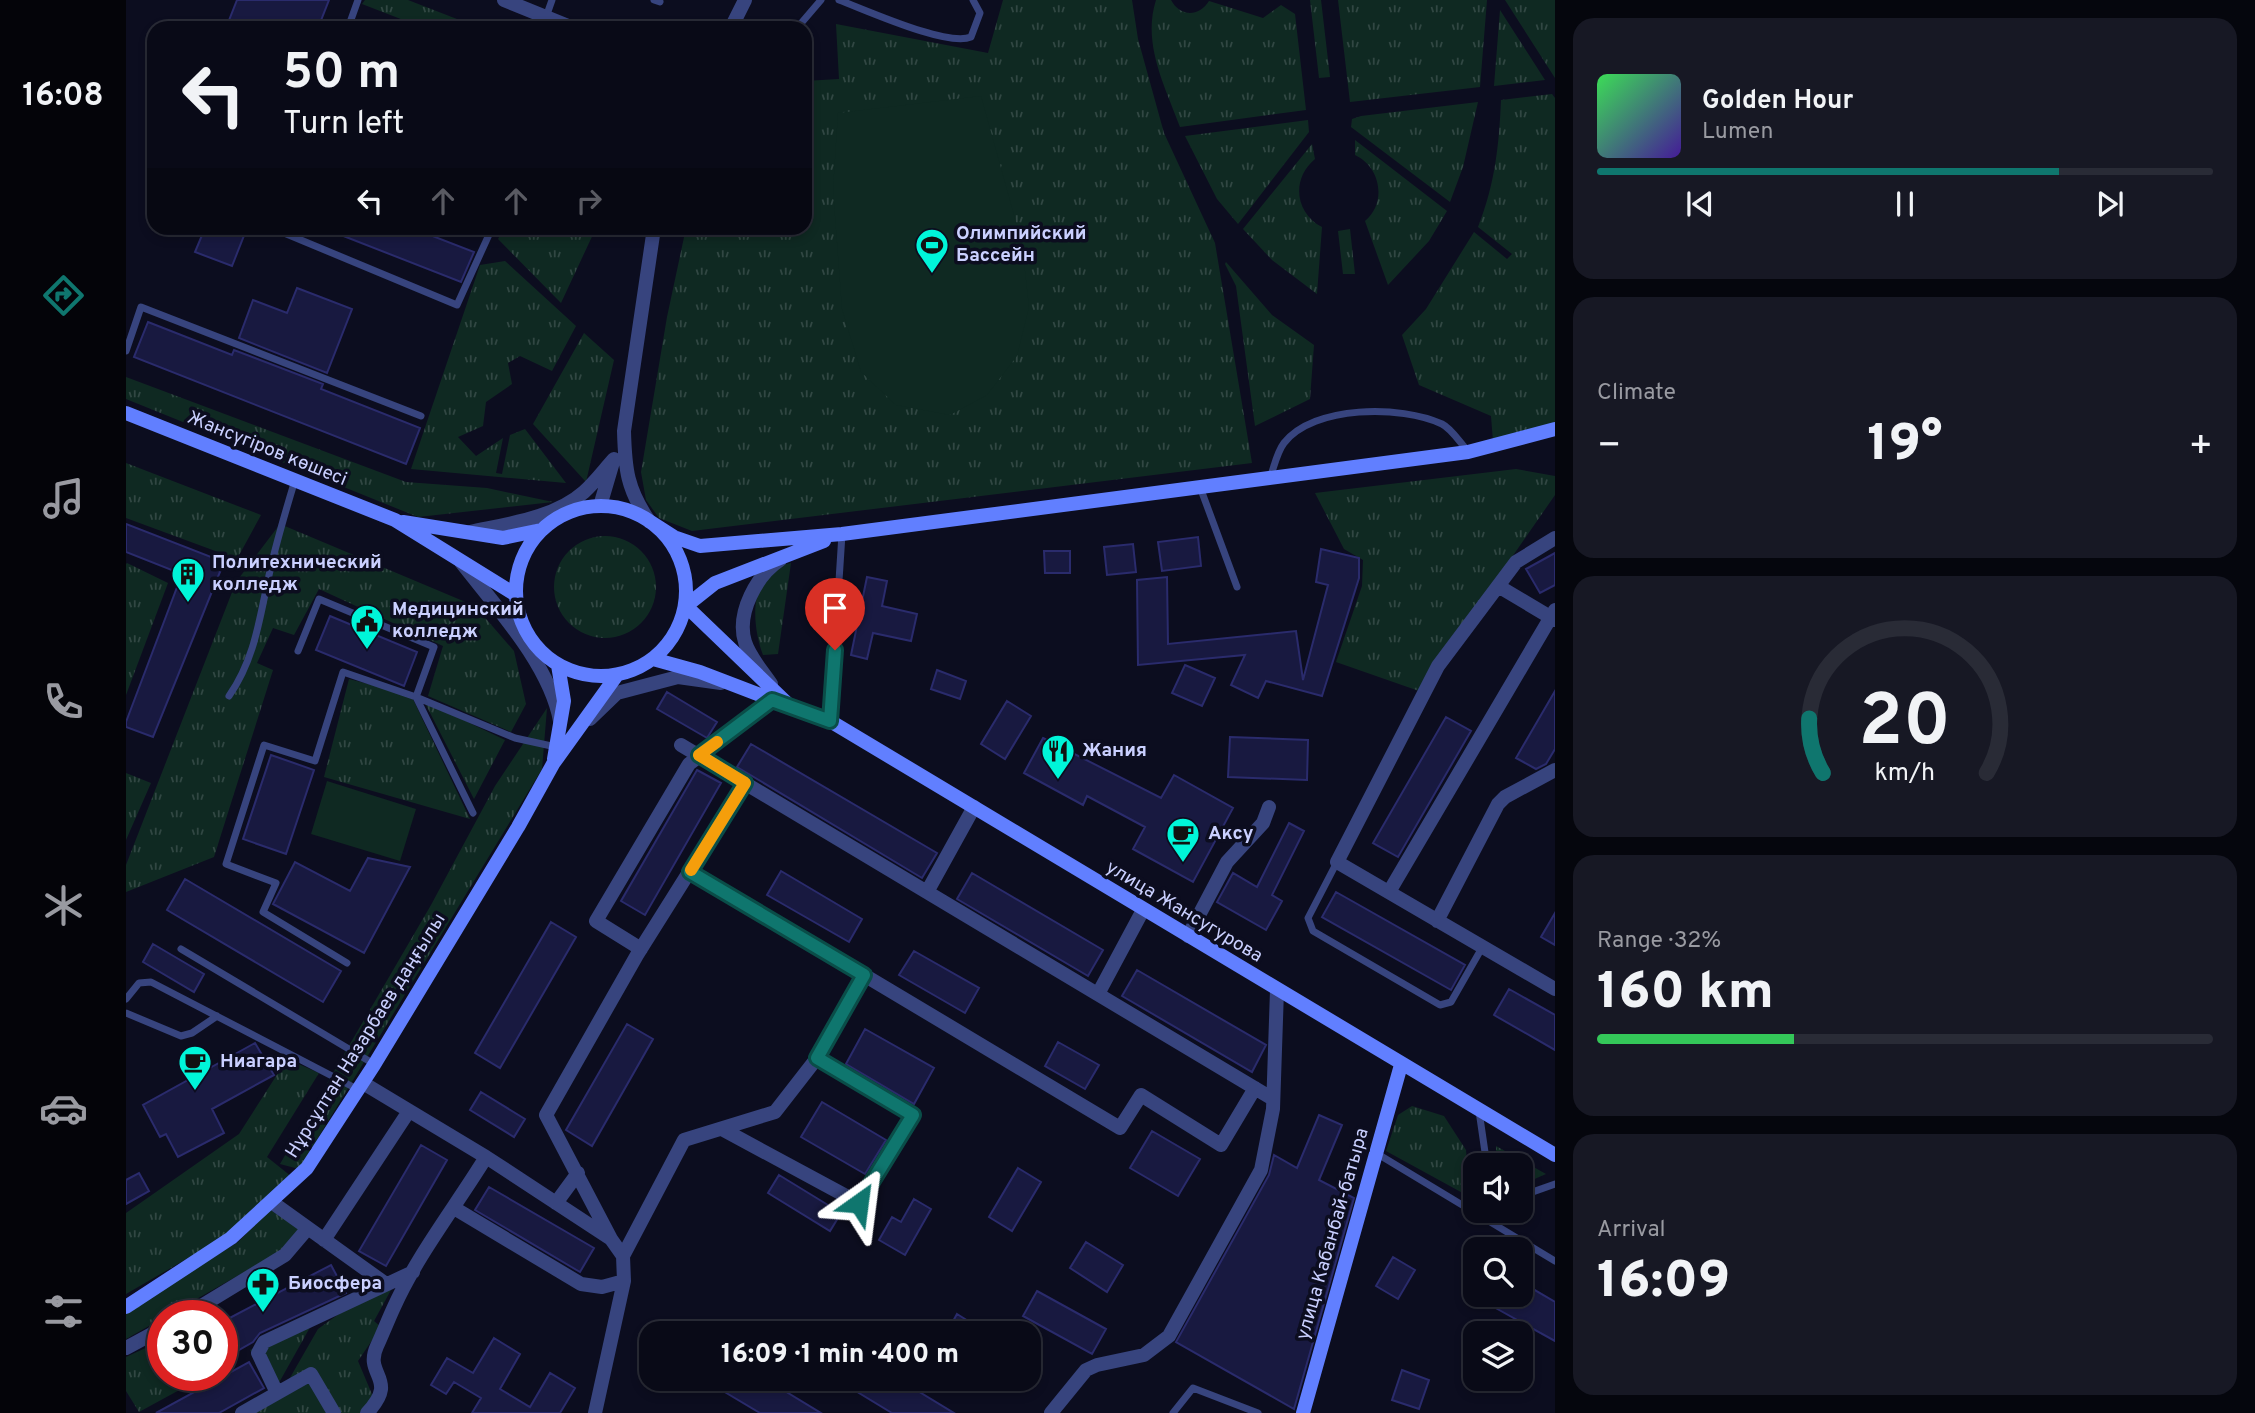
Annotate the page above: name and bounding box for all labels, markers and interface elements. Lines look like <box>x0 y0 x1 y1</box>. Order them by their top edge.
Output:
text: 50 m <box>283 44 400 106</box>
icon: left <box>168 49 259 140</box>
text: 16:08 <box>22 77 104 117</box>
text: Golden Hour <box>1702 85 1853 118</box>
text: Turn left <box>283 105 404 145</box>
text: Lumen <box>1702 118 1773 147</box>
icon: left <box>351 182 389 220</box>
icon: ahead <box>424 182 462 220</box>
icon: ahead <box>497 182 535 220</box>
icon: right <box>570 182 608 220</box>
icon: previous <box>1681 185 1719 223</box>
icon: pause <box>1886 185 1924 223</box>
icon: next <box>2091 185 2129 223</box>
place label: Олимпийский Бассейн <box>956 222 1087 268</box>
sports icon: Олимпийский Бассейн <box>913 226 951 275</box>
icon: directions <box>39 271 88 320</box>
text: Climate <box>1597 379 1676 408</box>
street label: Жансүгіров көшесі <box>184 406 350 492</box>
text: 19° <box>1867 413 1943 479</box>
text: − <box>1597 423 1622 472</box>
text: + <box>2188 423 2213 472</box>
icon: music <box>39 474 88 523</box>
place label: Политехнический колледж <box>212 551 382 597</box>
building icon: Политехнический колледж <box>169 555 207 604</box>
pin <box>805 578 865 650</box>
icon: arrive <box>816 589 854 627</box>
place label: Медицинский колледж <box>392 598 524 644</box>
public building icon: Медицинский колледж <box>348 602 386 651</box>
icon: phone <box>39 677 88 726</box>
text: 20 <box>1859 679 1951 771</box>
restaurant icon: Жания <box>1039 732 1077 781</box>
place label: Жания <box>1082 739 1147 763</box>
text: km/h <box>1875 757 1935 789</box>
cafe icon: Аксу <box>1164 815 1202 864</box>
place label: Аксу <box>1208 822 1254 846</box>
street label: улица Жансугурова <box>1101 856 1267 968</box>
icon: climate <box>39 881 88 930</box>
street label: Нұрсұлтан Назарбаев даңғылы <box>281 909 451 1163</box>
text: Range · 32% <box>1597 927 1721 956</box>
text: 160 km <box>1597 961 1774 1027</box>
cafe icon: Ниагара <box>176 1043 214 1092</box>
place label: Ниагара <box>220 1050 297 1074</box>
icon: car <box>39 1084 88 1133</box>
street label: улица Кабанбай-батыра <box>1291 1125 1375 1343</box>
map controls <box>1463 1153 1533 1391</box>
button: sound <box>1463 1153 1533 1223</box>
position arrow <box>822 1166 896 1240</box>
text: Arrival <box>1597 1216 1666 1245</box>
button: search <box>1463 1237 1533 1307</box>
text: 16:09 <box>1597 1250 1730 1316</box>
pharmacy icon: Биосфера <box>244 1265 282 1314</box>
place label: Биосфера <box>288 1272 382 1296</box>
icon: filters <box>39 1287 88 1336</box>
speed limit sign: 30 <box>147 1300 238 1391</box>
button: layers <box>1463 1321 1533 1391</box>
text: 16:09 · 1 min · 400 m <box>721 1339 959 1372</box>

